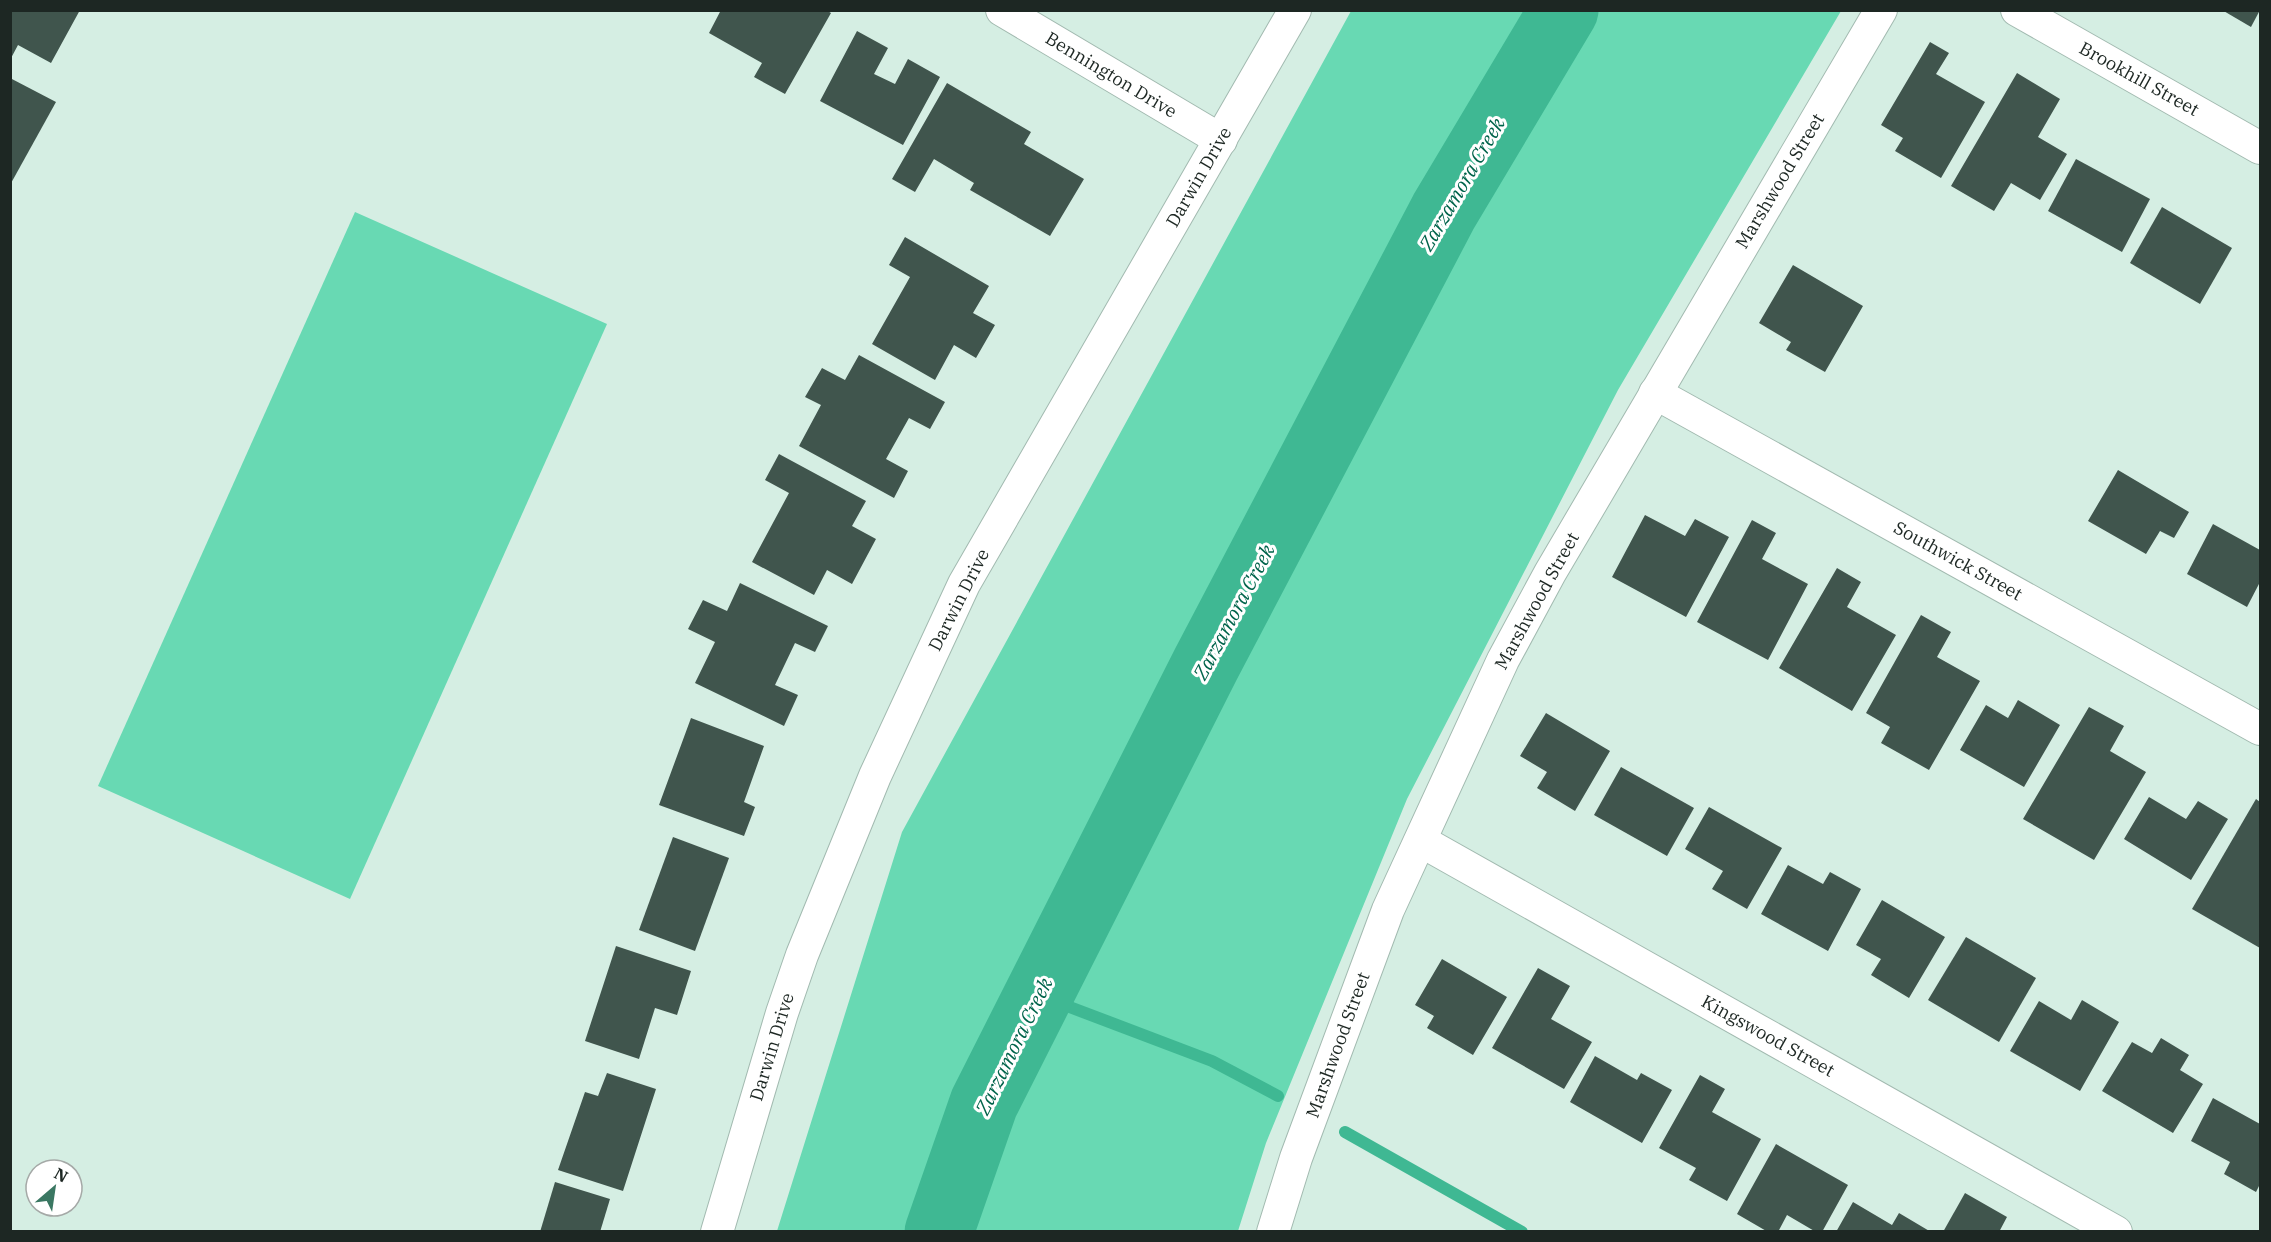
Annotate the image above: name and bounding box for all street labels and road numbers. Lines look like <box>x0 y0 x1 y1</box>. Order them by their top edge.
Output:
street label: Bennington Drive <box>1041 26 1181 123</box>
street label: Brookhill Street <box>2075 36 2203 121</box>
street label: Marshwood Street <box>1730 109 1829 252</box>
street label: Darwin Drive <box>1161 123 1236 231</box>
street label: Southwick Street <box>1890 516 2027 605</box>
street label: Marshwood Street <box>1489 528 1584 673</box>
street label: Darwin Drive <box>923 545 994 655</box>
street label: Marshwood Street <box>1300 969 1375 1121</box>
street label: Kingswood Street <box>1698 989 1839 1082</box>
street label: Darwin Drive <box>744 990 799 1104</box>

